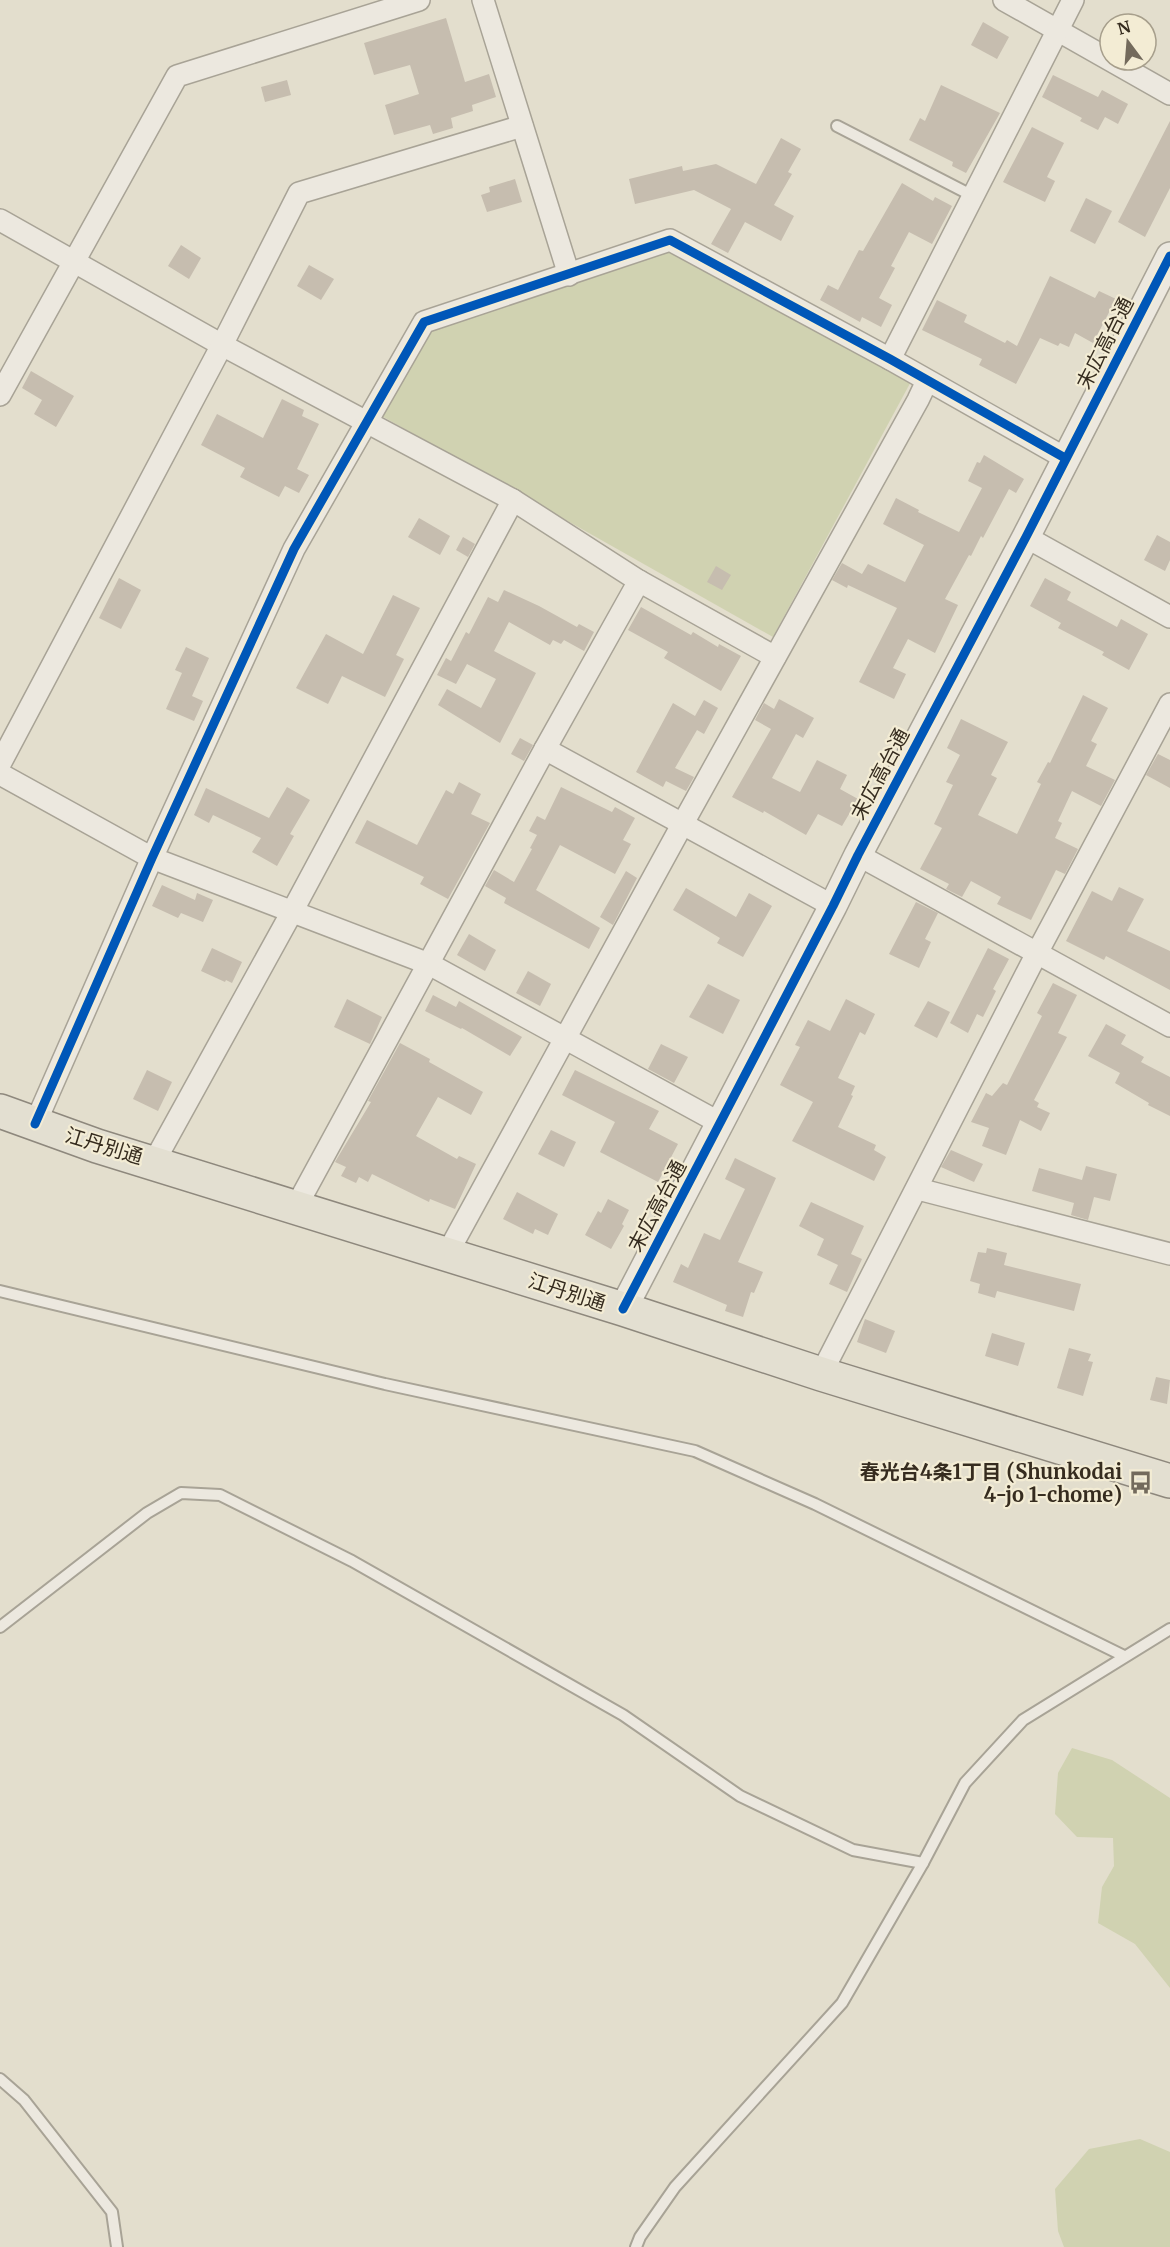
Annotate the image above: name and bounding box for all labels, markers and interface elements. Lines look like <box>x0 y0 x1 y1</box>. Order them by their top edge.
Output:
north arrow <box>1098 12 1158 72</box>
text: N <box>1115 16 1133 39</box>
street label: 末広高台通 <box>1071 293 1138 393</box>
street label: 末広高台通 <box>845 724 914 824</box>
street label: 江丹別通 <box>62 1122 146 1169</box>
street label: 末広高台通 <box>622 1156 691 1256</box>
street label: 江丹別通 <box>525 1267 609 1316</box>
place label: 春光台4条1丁目 (Shunkodai 4-jo 1-chome) <box>860 1459 1122 1507</box>
bus stop icon: 春光台4条1丁目 (Shunkodai 4-jo 1-chome) <box>1127 1470 1153 1496</box>

